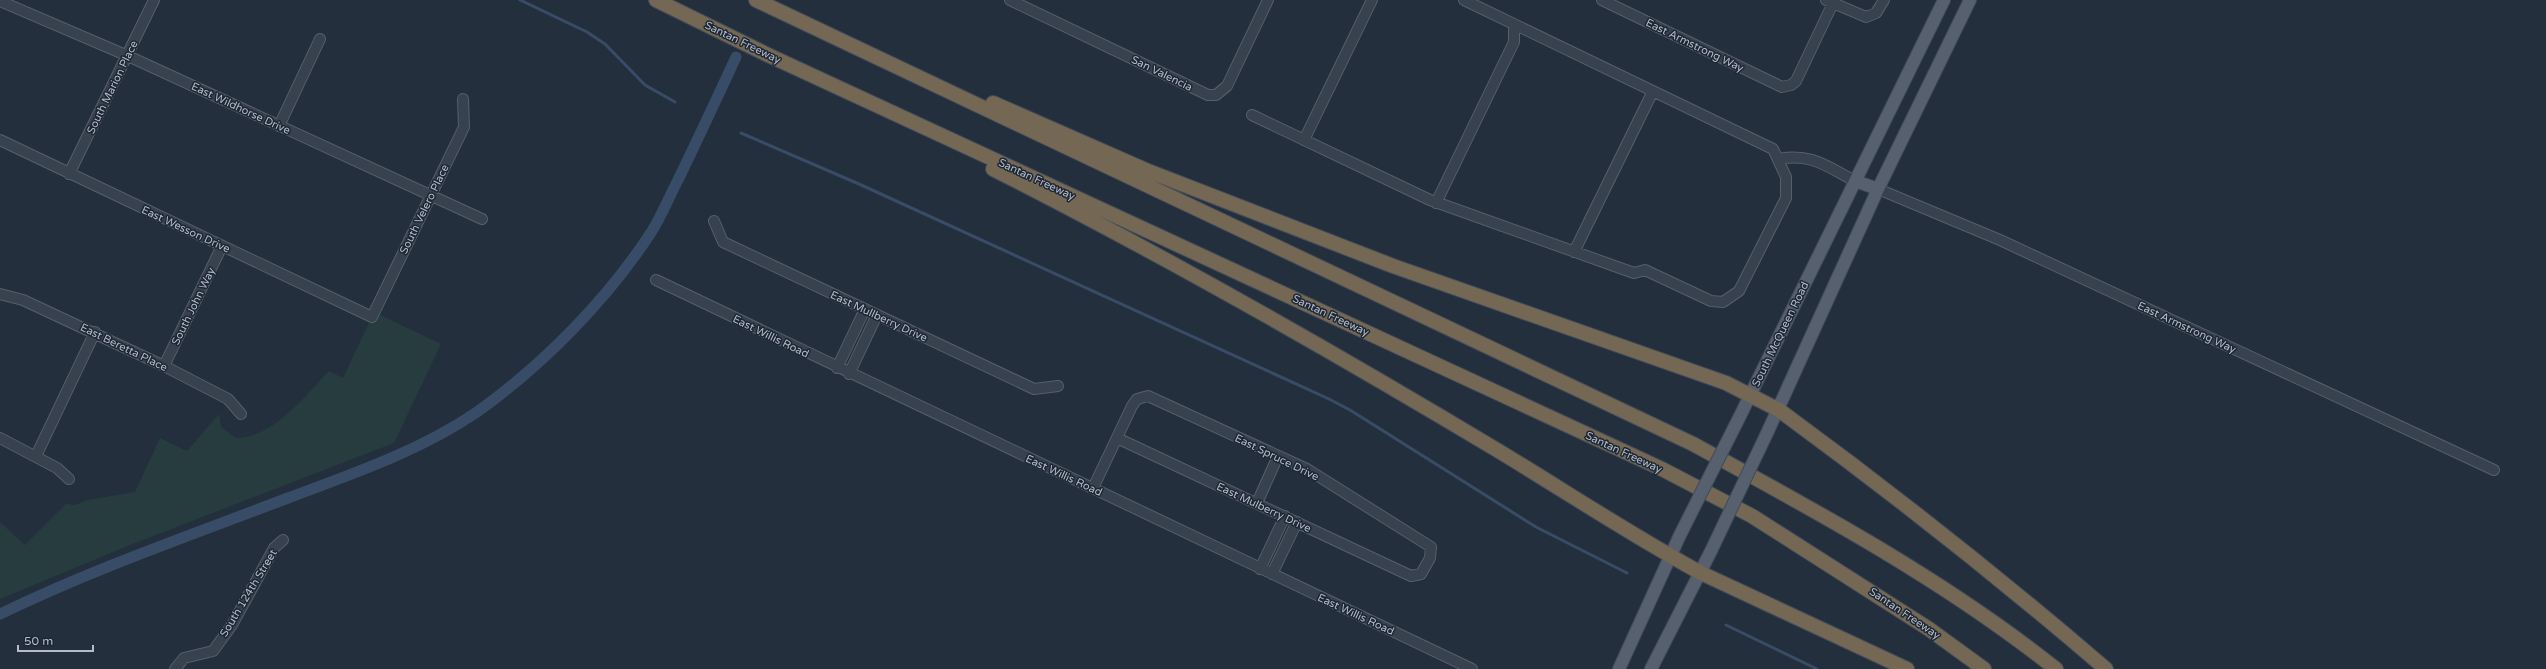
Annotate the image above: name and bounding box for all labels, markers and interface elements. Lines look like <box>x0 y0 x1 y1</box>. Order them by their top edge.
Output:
street label: East Armstrong Way <box>1644 16 1746 75</box>
street label: Santan Freeway <box>703 18 783 67</box>
street label: South Marion Place <box>84 38 141 136</box>
street label: San Valencia <box>1129 53 1194 94</box>
street label: East Wildhorse Drive <box>189 80 292 137</box>
street label: Santan Freeway <box>996 156 1077 203</box>
street label: South Velero Place <box>397 162 452 256</box>
street label: East Wesson Drive <box>139 203 232 256</box>
street label: South John Way <box>169 265 218 347</box>
street label: South McQueen Road <box>1749 279 1812 389</box>
street label: East Mullberry Drive <box>828 288 929 345</box>
street label: Santan Freeway <box>1290 292 1371 339</box>
street label: East Armstrong Way <box>2135 299 2238 356</box>
street label: East Willis Road <box>731 312 811 361</box>
street label: East Beretta Place <box>78 321 169 374</box>
street label: Santan Freeway <box>1583 429 1664 476</box>
street label: East Spruce Drive <box>1233 431 1321 483</box>
street label: East Willis Road <box>1023 452 1104 499</box>
street label: East Mulberry Drive <box>1214 480 1313 535</box>
street label: South 124th Street <box>217 547 280 639</box>
street label: Santan Freeway <box>1867 585 1943 642</box>
street label: East Willis Road <box>1315 591 1396 638</box>
scale bar <box>18 627 93 653</box>
text: 50 m <box>24 634 53 648</box>

